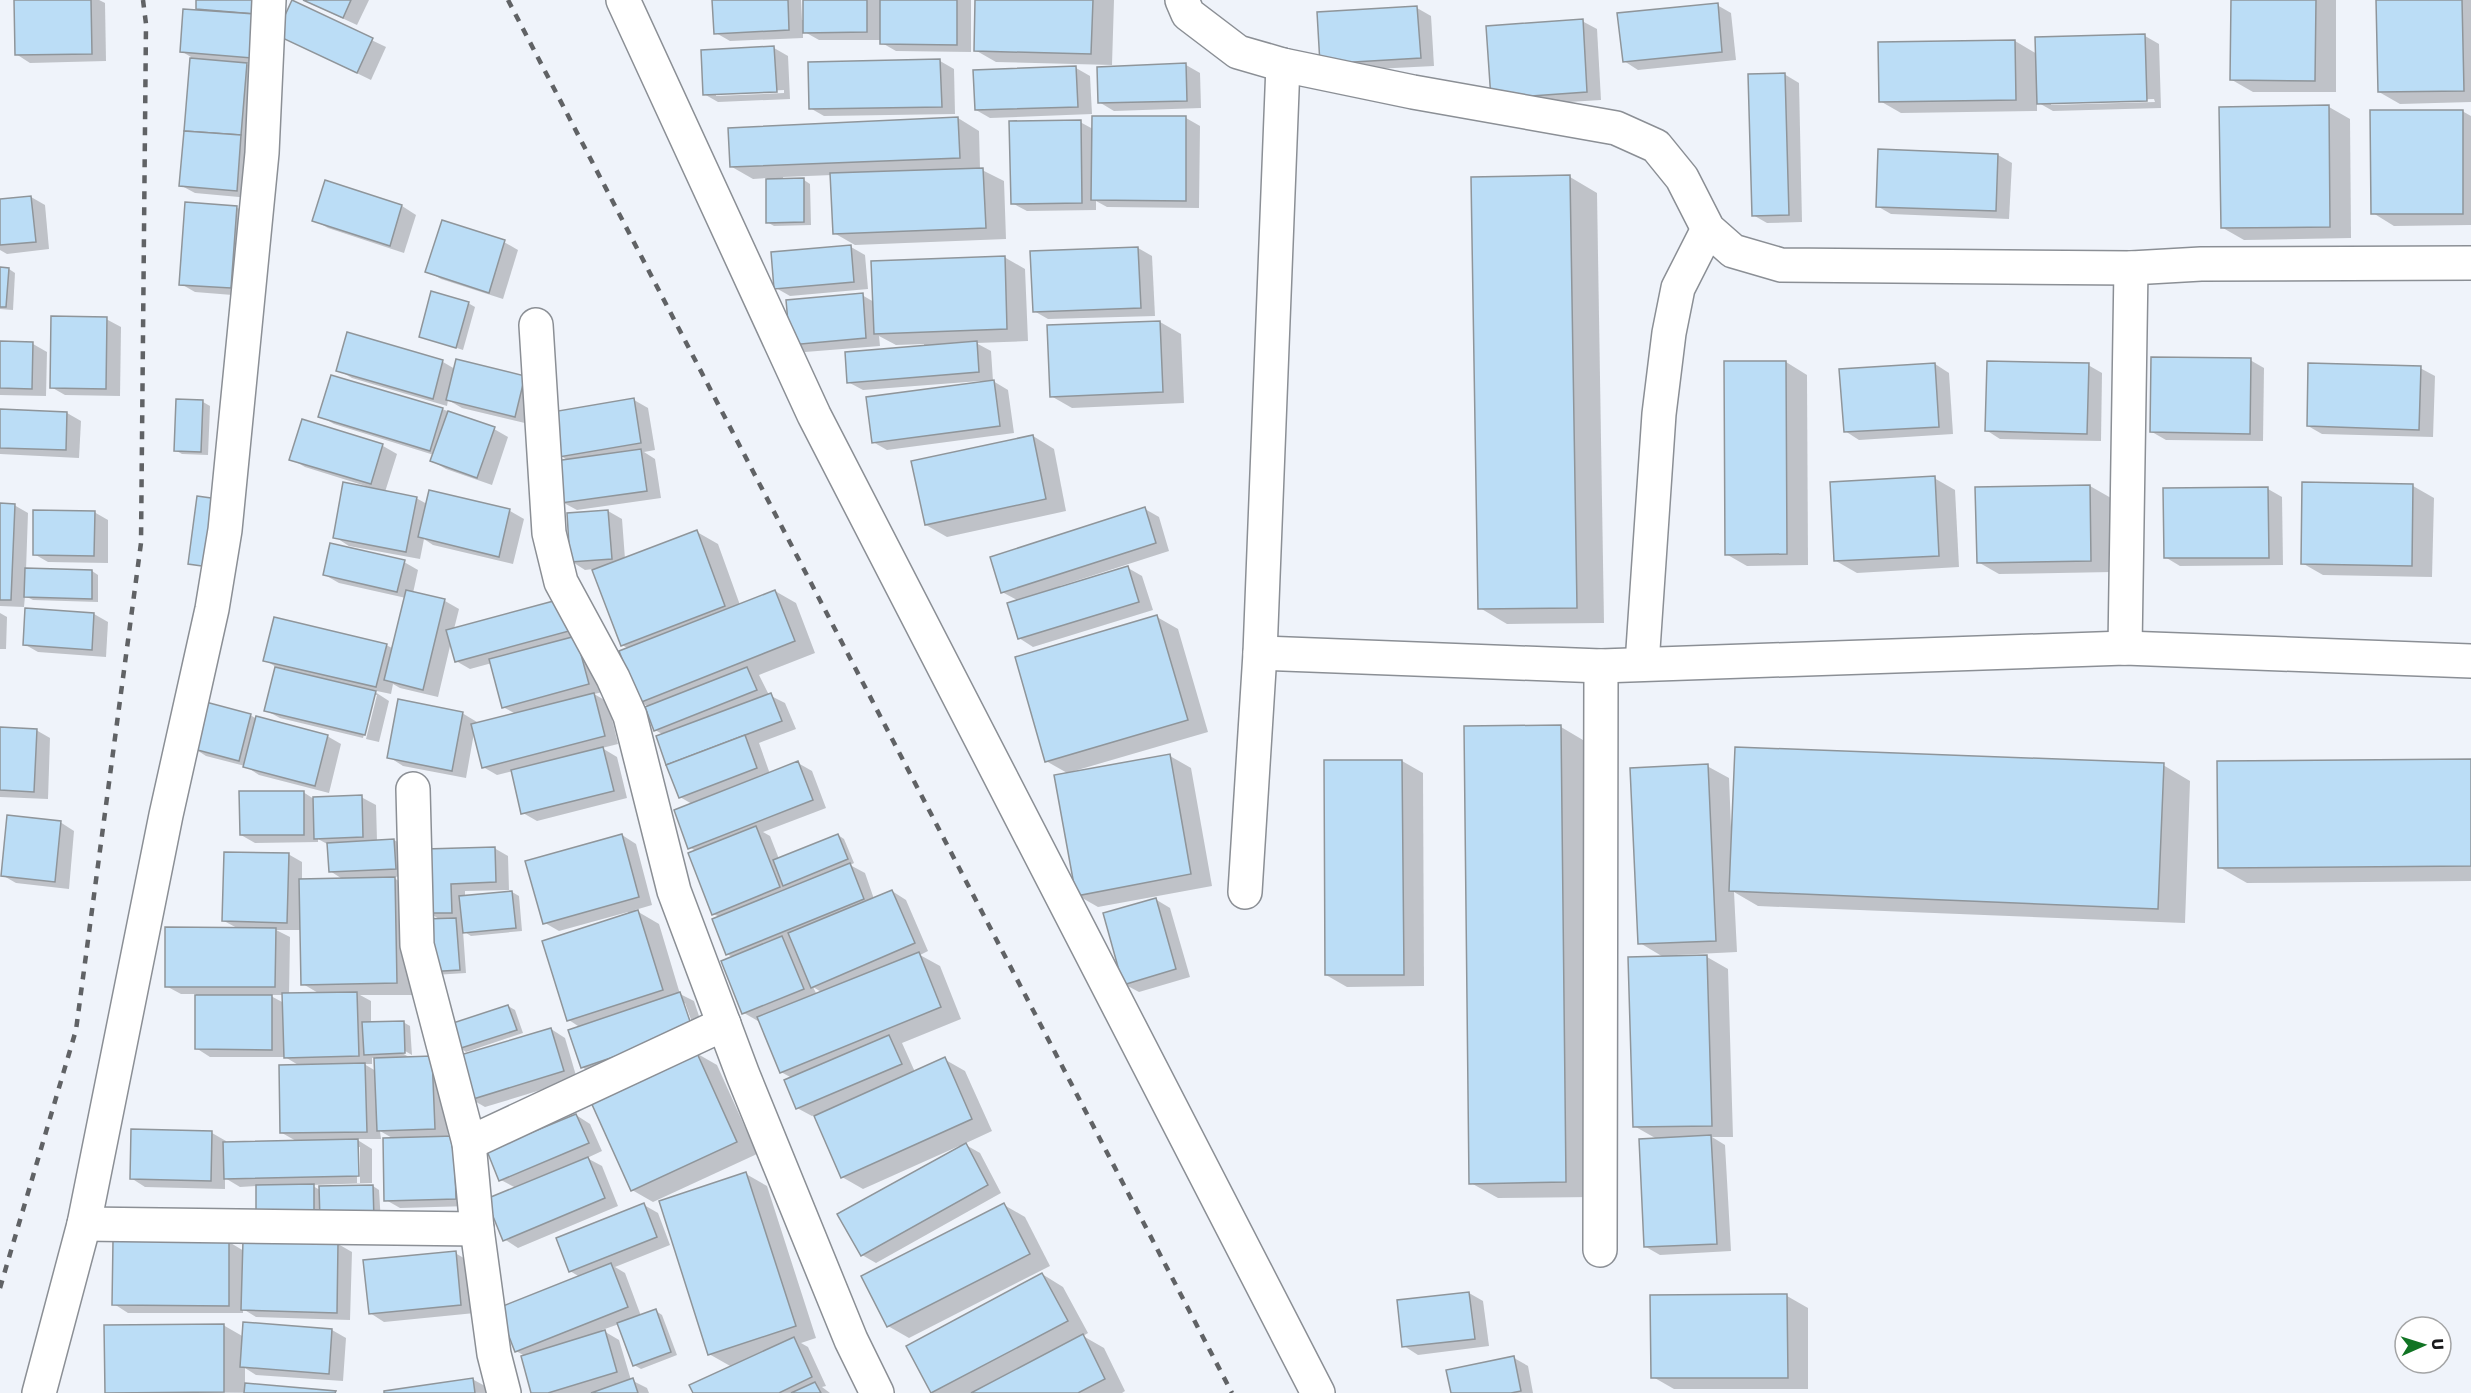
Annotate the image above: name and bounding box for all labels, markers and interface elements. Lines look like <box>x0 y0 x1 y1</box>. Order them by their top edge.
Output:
north arrow <box>2393 1315 2453 1375</box>
text: U <box>2428 1338 2447 1351</box>

